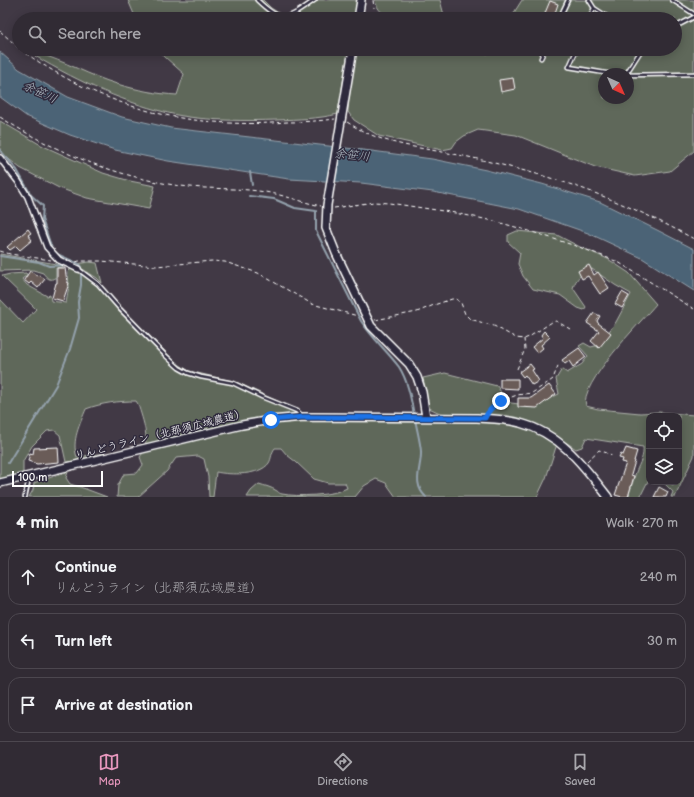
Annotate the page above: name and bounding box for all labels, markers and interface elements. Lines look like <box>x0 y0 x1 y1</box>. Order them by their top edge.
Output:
search box <box>12 12 682 56</box>
icon: search <box>26 23 48 45</box>
text: Search here <box>58 25 141 44</box>
north arrow <box>598 68 634 104</box>
water label: 余笹川 <box>20 78 59 107</box>
water label: 余笹川 <box>333 146 371 165</box>
route end <box>492 392 510 410</box>
street label: りんどうライン（北那須広域農道） <box>73 407 247 462</box>
route start <box>262 411 280 429</box>
map controls <box>646 413 682 485</box>
button: locate <box>646 413 682 449</box>
button: layers <box>646 449 682 485</box>
scale bar <box>12 469 103 488</box>
text: 100 m <box>18 471 47 484</box>
text: 4 min <box>16 513 59 533</box>
text: Walk · 270 m <box>606 515 678 531</box>
text: Continue <box>55 558 117 577</box>
icon: ahead <box>17 566 39 588</box>
text: 240 m <box>640 569 677 585</box>
text: りんどうライン（北那須広域農道） <box>55 580 263 596</box>
icon: left <box>17 630 39 652</box>
text: Turn left <box>55 632 112 651</box>
text: 30 m <box>647 633 677 649</box>
icon: arrive <box>17 694 39 716</box>
text: Arrive at destination <box>55 696 193 715</box>
tab: Map <box>98 751 121 788</box>
tab: Directions <box>317 751 368 788</box>
tab: Saved <box>565 751 596 788</box>

